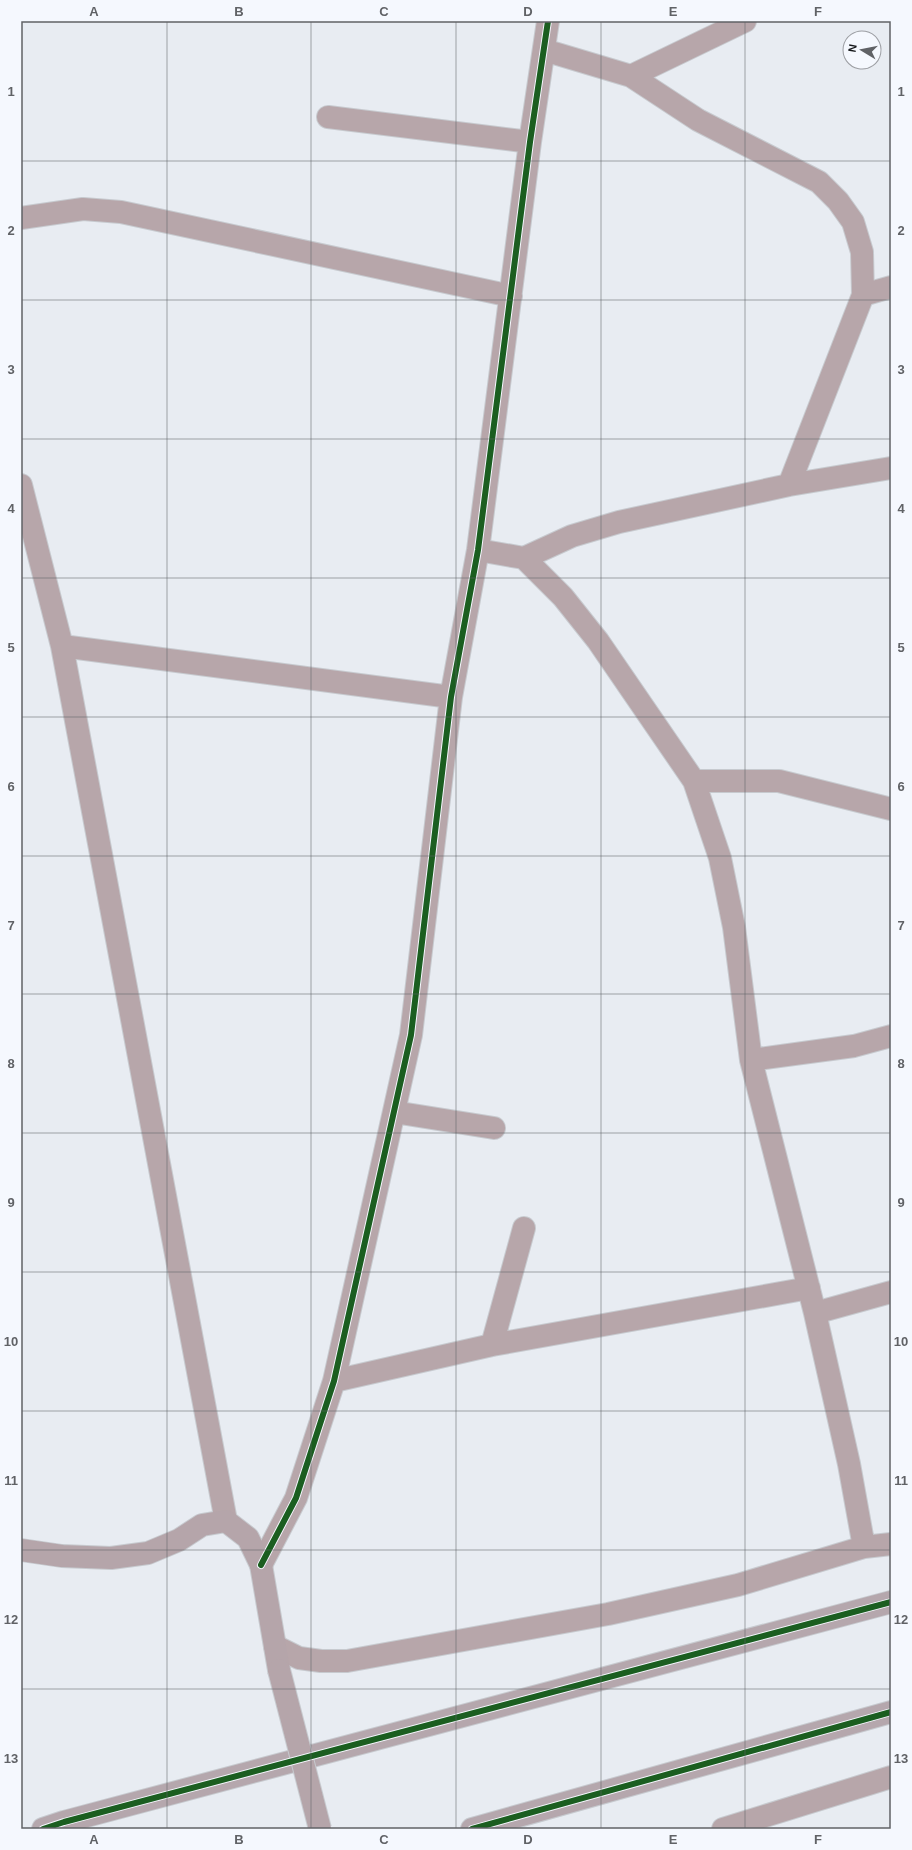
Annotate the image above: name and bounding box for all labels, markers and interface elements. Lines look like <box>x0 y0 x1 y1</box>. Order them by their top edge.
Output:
text: A <box>89 4 99 19</box>
text: B <box>234 4 244 19</box>
text: C <box>379 4 389 19</box>
text: D <box>523 4 533 19</box>
text: E <box>669 4 678 19</box>
text: F <box>814 4 822 19</box>
north arrow <box>842 30 882 70</box>
text: N <box>846 43 859 53</box>
text: 1 <box>7 84 15 99</box>
text: 1 <box>897 84 905 99</box>
text: 2 <box>7 223 15 238</box>
text: 2 <box>897 223 905 238</box>
text: 3 <box>7 362 15 377</box>
text: 3 <box>897 362 905 377</box>
text: 4 <box>7 501 15 516</box>
text: 4 <box>897 501 905 516</box>
text: 5 <box>7 640 15 655</box>
text: 5 <box>897 640 905 655</box>
text: 6 <box>7 779 15 794</box>
text: 6 <box>897 779 905 794</box>
text: 7 <box>7 918 15 933</box>
text: 7 <box>897 918 905 933</box>
text: 8 <box>7 1056 15 1071</box>
text: 8 <box>897 1056 905 1071</box>
text: 9 <box>7 1195 15 1210</box>
text: 9 <box>897 1195 905 1210</box>
text: 10 <box>4 1334 18 1349</box>
text: 10 <box>894 1334 908 1349</box>
text: 11 <box>4 1473 18 1488</box>
text: 11 <box>894 1473 908 1488</box>
text: 12 <box>4 1612 18 1627</box>
text: 12 <box>894 1612 908 1627</box>
text: 13 <box>4 1751 18 1766</box>
text: 13 <box>894 1751 908 1766</box>
text: A <box>89 1832 99 1847</box>
text: B <box>234 1832 244 1847</box>
text: C <box>379 1832 389 1847</box>
text: D <box>523 1832 533 1847</box>
text: E <box>669 1832 678 1847</box>
text: F <box>814 1832 822 1847</box>

